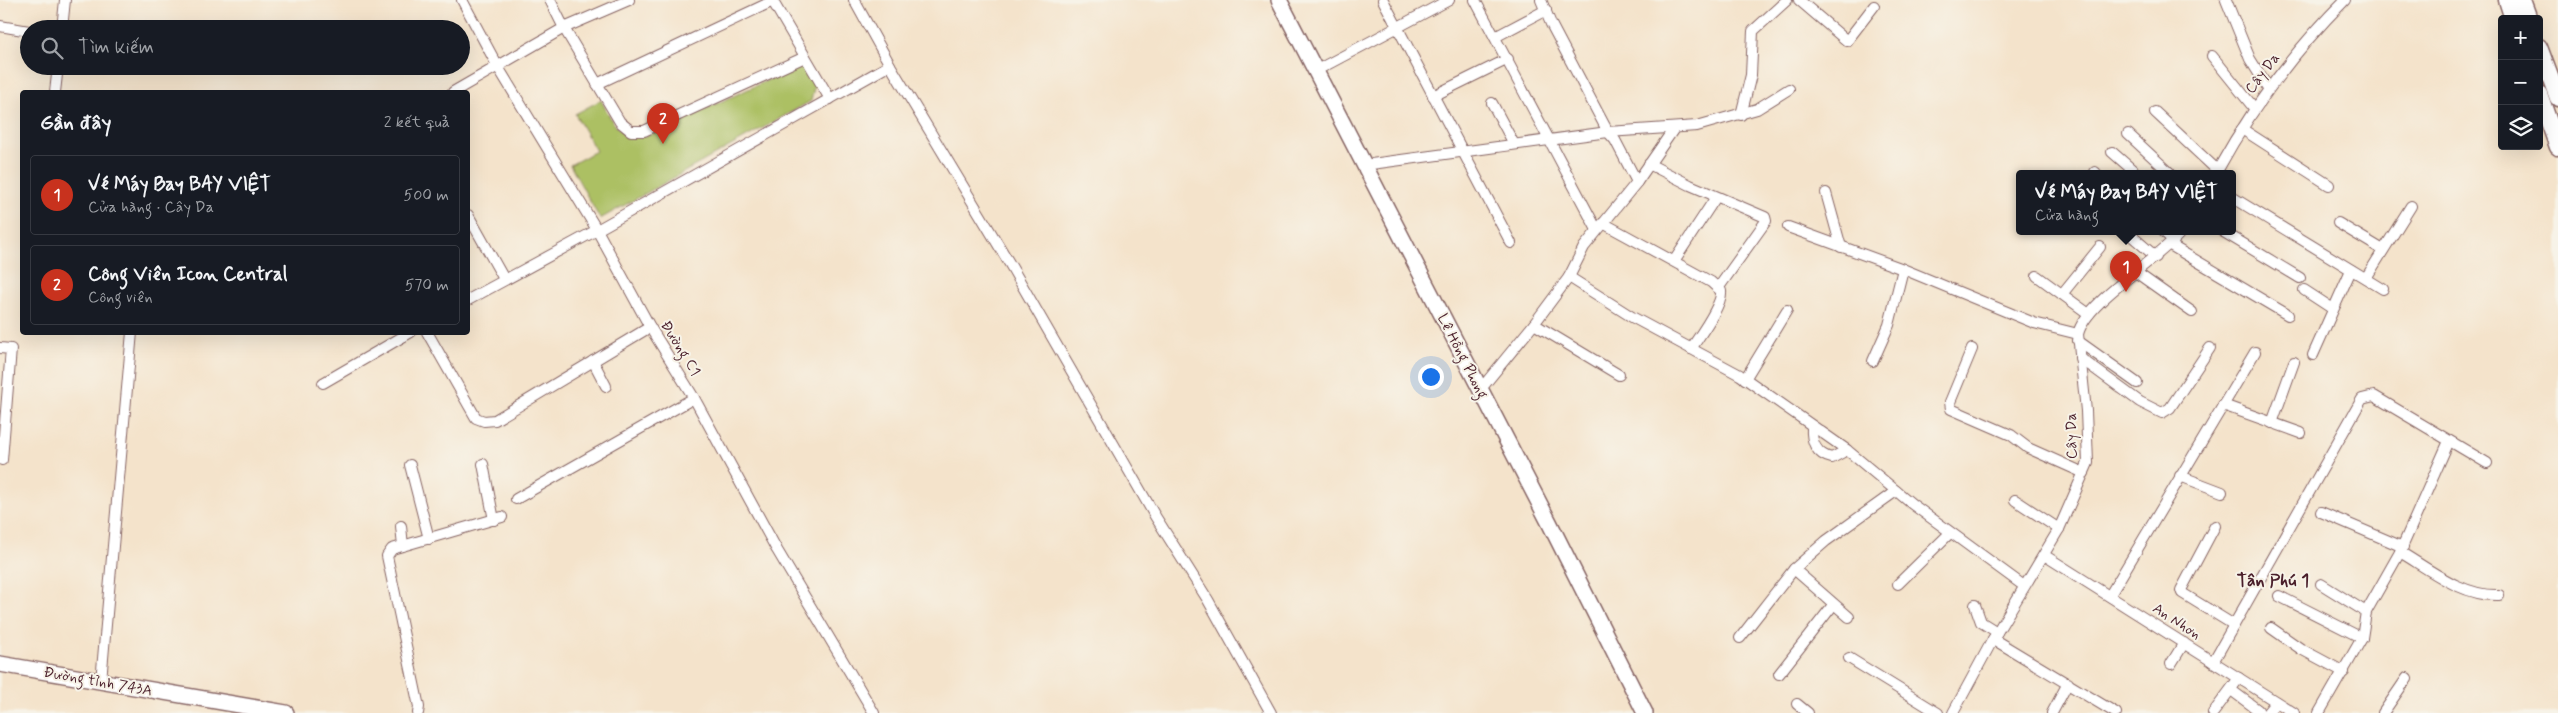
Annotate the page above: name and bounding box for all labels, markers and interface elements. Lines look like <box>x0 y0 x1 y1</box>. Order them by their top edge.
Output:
map controls <box>2498 15 2543 150</box>
button: + <box>2498 15 2543 60</box>
search box <box>20 20 470 75</box>
icon: search <box>38 34 66 62</box>
text: Tìm kiếm <box>78 35 154 60</box>
street label: Cây Da <box>2241 49 2285 98</box>
button: − <box>2498 60 2543 105</box>
pin: 2 <box>647 103 679 144</box>
button: layers <box>2498 105 2543 150</box>
text: Gần đây <box>40 109 111 137</box>
text: 2 kết quả <box>384 112 450 133</box>
popup <box>2016 170 2236 235</box>
text: Vé Máy Bay BAY VIỆT <box>88 172 271 197</box>
text: Vé Máy Bay BAY VIỆT <box>2035 180 2217 205</box>
text: 1 <box>53 185 61 206</box>
text: 500 m <box>404 185 449 206</box>
text: Cửa hàng · Cây Da <box>88 197 214 218</box>
text: Cửa hàng <box>2035 205 2099 226</box>
pin: 1 <box>2110 251 2142 292</box>
text: Công Viên Icon Central <box>88 262 287 287</box>
text: 2 <box>53 275 61 296</box>
text: 570 m <box>405 275 449 296</box>
text: Công viên <box>88 287 153 308</box>
street label: Lê Hồng Phong <box>1431 310 1492 403</box>
street label: Đường C1 <box>654 317 705 381</box>
your location <box>1418 364 1444 390</box>
street label: Cây Da <box>2062 412 2082 459</box>
district label: Tân Phú 1 <box>2237 569 2309 593</box>
street label: An Nhơn <box>2148 599 2205 645</box>
street label: Đường tỉnh 743A <box>42 663 154 702</box>

